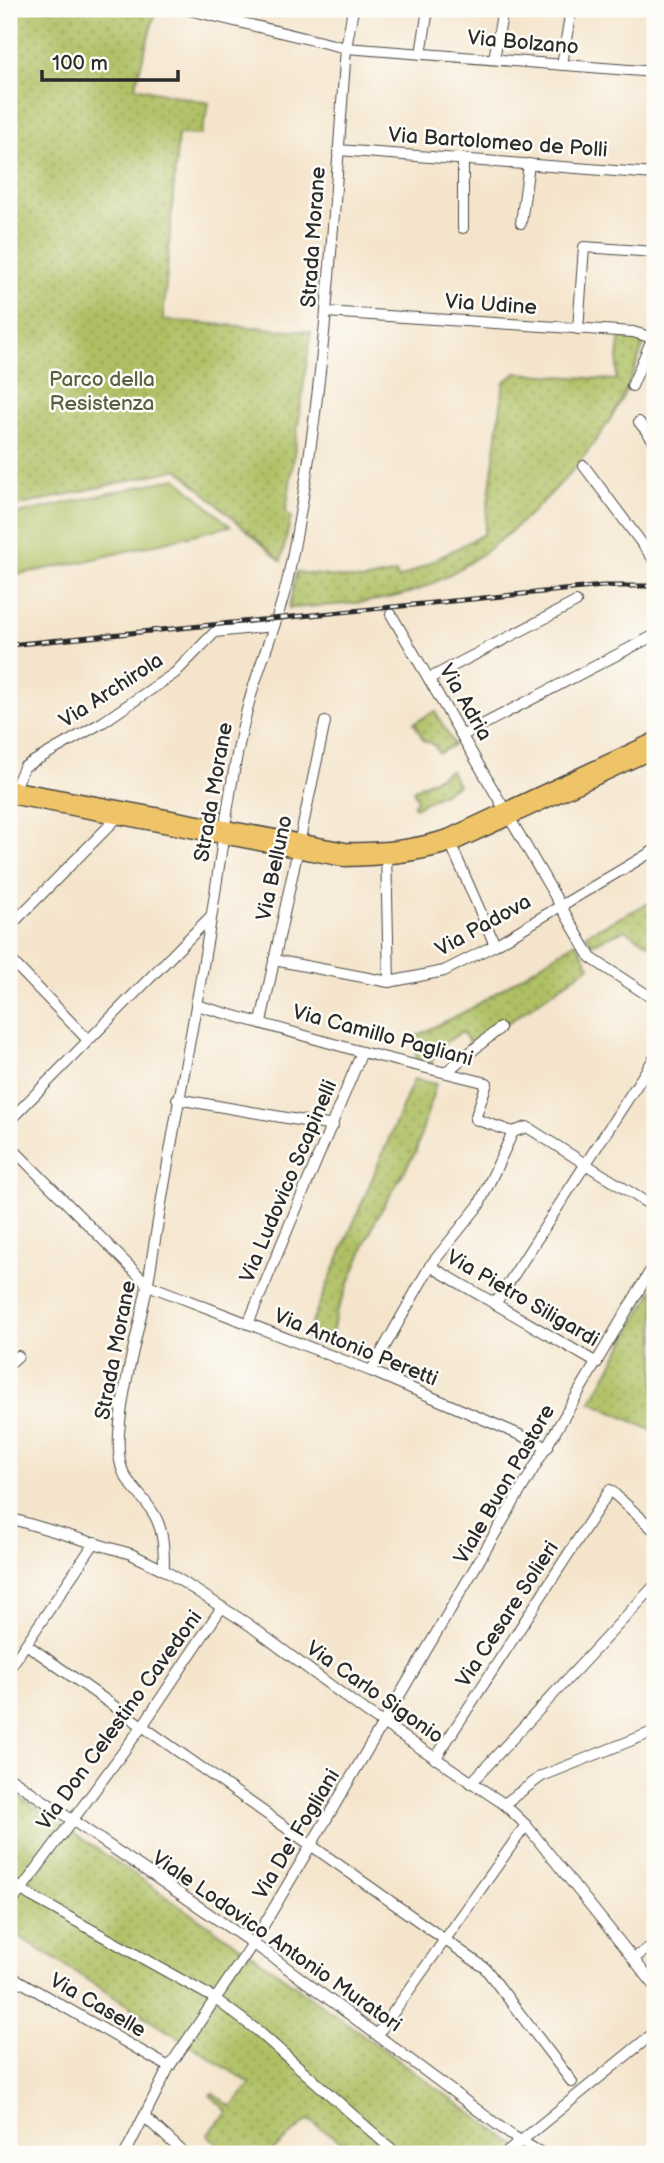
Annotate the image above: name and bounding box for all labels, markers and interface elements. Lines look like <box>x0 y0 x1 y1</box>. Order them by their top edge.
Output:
street label: Via Bolzano <box>466 25 580 60</box>
scale bar <box>42 38 178 82</box>
text: 100 m <box>52 51 108 76</box>
street label: Via Bartolomeo de Polli <box>387 122 609 163</box>
street label: Strada Morane <box>296 166 331 308</box>
street label: Via Udine <box>444 289 538 320</box>
park label: Parco della Resistenza <box>49 367 155 416</box>
street label: Via Archirola <box>55 648 168 733</box>
street label: Via Adria <box>434 660 497 745</box>
street label: Strada Morane <box>189 720 238 864</box>
street label: Via Belluno <box>251 813 298 923</box>
street label: Via Padova <box>431 889 535 962</box>
street label: Via Camillo Pagliani <box>290 999 476 1072</box>
street label: Via Ludovico Scapinelli <box>234 1076 343 1286</box>
street label: Via Pietro Siligardi <box>442 1245 604 1352</box>
street label: Strada Morane <box>90 1278 141 1422</box>
street label: Via Antonio Peretti <box>270 1303 441 1392</box>
street label: Viale Buon Pastore <box>449 1400 560 1568</box>
street label: Via Cesare Solieri <box>451 1537 564 1692</box>
street label: Via Don Celestino Cavedoni <box>31 1606 207 1835</box>
street label: Via Carlo Sigonio <box>301 1636 448 1749</box>
street label: Via De' Fogliani <box>248 1765 345 1904</box>
street label: Viale Lodovico Antonio Muratori <box>147 1845 406 2037</box>
street label: Via Caselle <box>45 1968 150 2043</box>

